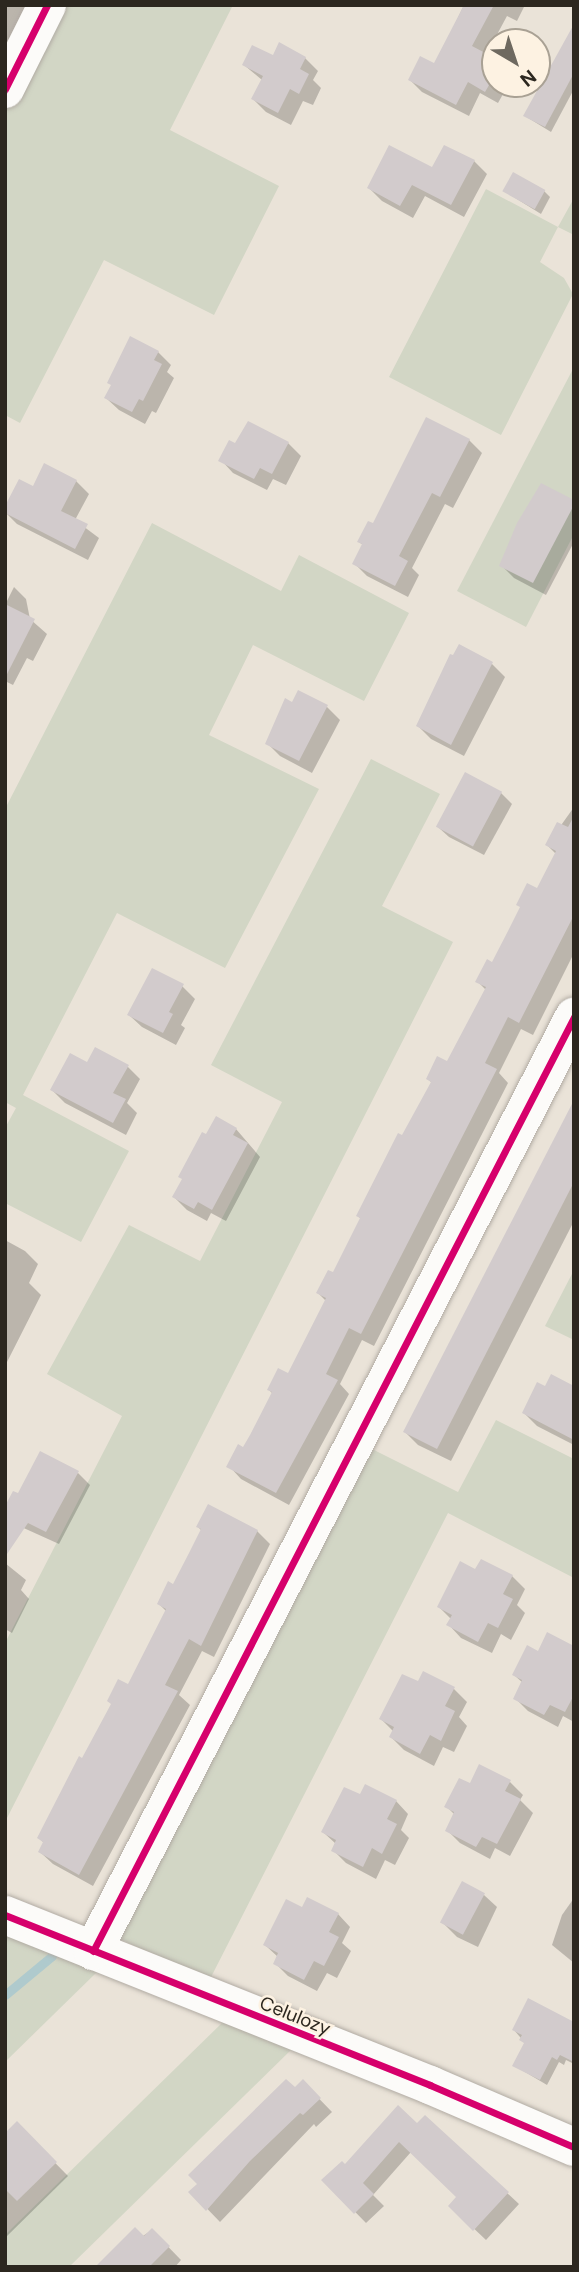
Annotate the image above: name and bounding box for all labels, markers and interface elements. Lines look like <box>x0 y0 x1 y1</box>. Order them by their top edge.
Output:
north arrow <box>481 28 551 98</box>
text: N <box>515 64 542 92</box>
street label: Celulozy <box>256 1992 334 2040</box>

